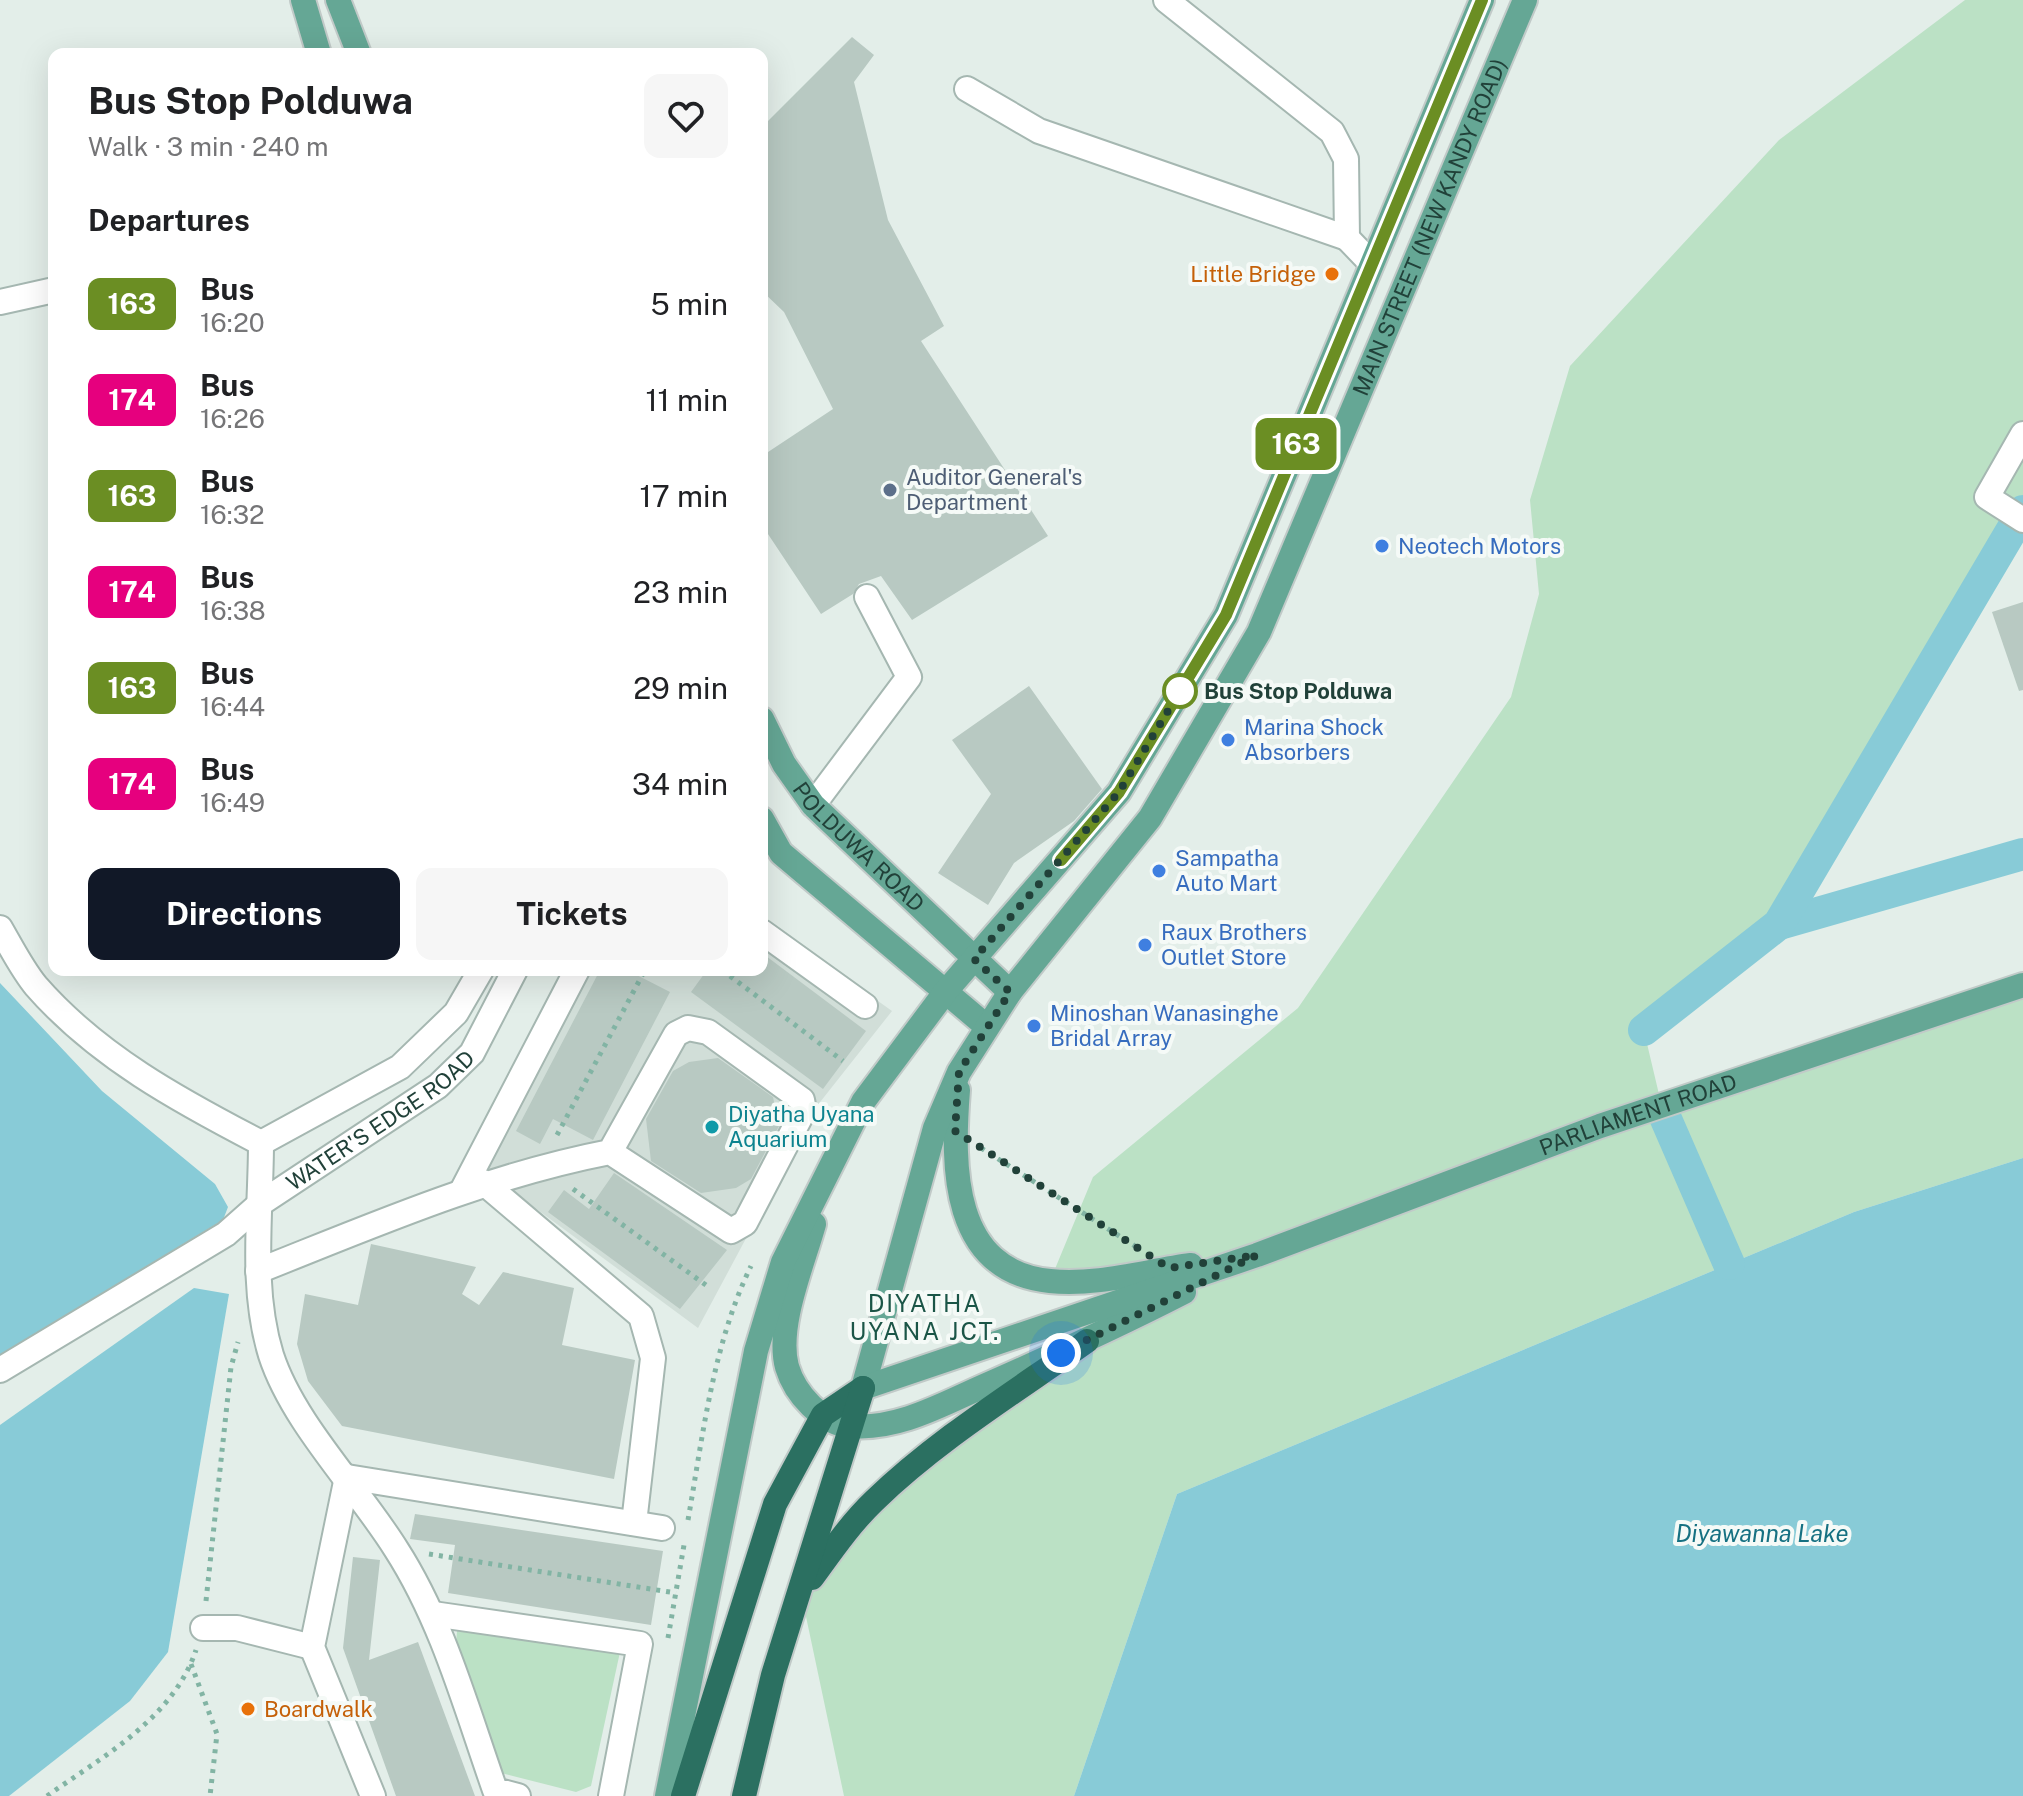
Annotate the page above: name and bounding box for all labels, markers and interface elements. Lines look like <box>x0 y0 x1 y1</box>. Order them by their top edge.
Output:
street label: MAIN STREET (NEW KANDY ROAD) <box>1347 55 1512 399</box>
button: heart <box>644 74 728 158</box>
text: Bus Stop Polduwa <box>88 78 413 123</box>
text: Walk · 3 min · 240 m <box>88 131 329 162</box>
text: Departures <box>88 202 250 238</box>
place label: Little Bridge <box>1190 261 1316 287</box>
marker: Little Bridge <box>1323 265 1341 283</box>
text: Bus <box>200 271 254 307</box>
text: 5 min <box>651 286 728 322</box>
text: 163 <box>107 287 157 320</box>
text: 16:20 <box>200 307 265 338</box>
text: Bus <box>200 367 254 403</box>
text: 11 min <box>645 382 728 418</box>
text: 174 <box>108 383 156 416</box>
text: 16:26 <box>200 403 265 434</box>
line badge: 163 <box>1250 418 1342 470</box>
text: 163 <box>1271 427 1321 460</box>
text: Bus <box>200 463 254 499</box>
place label: Auditor General's Department <box>906 464 1082 515</box>
text: 17 min <box>640 478 728 514</box>
text: 163 <box>107 479 157 512</box>
marker: Auditor General's Department <box>881 481 899 499</box>
text: 16:32 <box>200 499 265 530</box>
place label: Neotech Motors <box>1398 533 1561 559</box>
marker: Neotech Motors <box>1373 537 1391 555</box>
text: Bus <box>200 559 254 595</box>
text: 23 min <box>633 574 728 610</box>
text: 174 <box>108 575 156 608</box>
text: 16:38 <box>200 595 266 626</box>
text: Bus <box>200 655 254 691</box>
text: 29 min <box>633 670 728 706</box>
text: 163 <box>107 671 157 704</box>
marker: Bus Stop Polduwa <box>1163 674 1197 708</box>
place label: Bus Stop Polduwa <box>1204 678 1392 704</box>
text: 16:44 <box>200 691 265 722</box>
place label: Marina Shock Absorbers <box>1244 714 1384 765</box>
marker: Marina Shock Absorbers <box>1219 731 1237 749</box>
text: Bus <box>200 751 254 787</box>
text: 34 min <box>632 766 728 802</box>
text: 174 <box>108 767 156 800</box>
street label: POLDUWA ROAD <box>788 777 930 917</box>
text: 16:49 <box>200 787 265 818</box>
place label: Sampatha Auto Mart <box>1175 845 1279 896</box>
marker: Sampatha Auto Mart <box>1150 862 1168 880</box>
button: Directions <box>88 868 400 960</box>
button: Tickets <box>416 868 728 960</box>
place label: Raux Brothers Outlet Store <box>1161 919 1307 970</box>
marker: Raux Brothers Outlet Store <box>1136 936 1154 954</box>
place label: Minoshan Wanasinghe Bridal Array <box>1050 1000 1279 1051</box>
marker: Minoshan Wanasinghe Bridal Array <box>1025 1017 1043 1035</box>
street label: WATER'S EDGE ROAD <box>281 1045 480 1196</box>
street label: PARLIAMENT ROAD <box>1536 1068 1740 1161</box>
place label: Diyatha Uyana Aquarium <box>728 1101 875 1152</box>
marker: Diyatha Uyana Aquarium <box>703 1118 721 1136</box>
district label: DIYATHA UYANA JCT. <box>850 1289 1000 1345</box>
your location <box>1041 1333 1081 1373</box>
water label: Diyawanna Lake <box>1675 1519 1849 1547</box>
place label: Boardwalk <box>264 1696 373 1722</box>
marker: Boardwalk <box>239 1700 257 1718</box>

